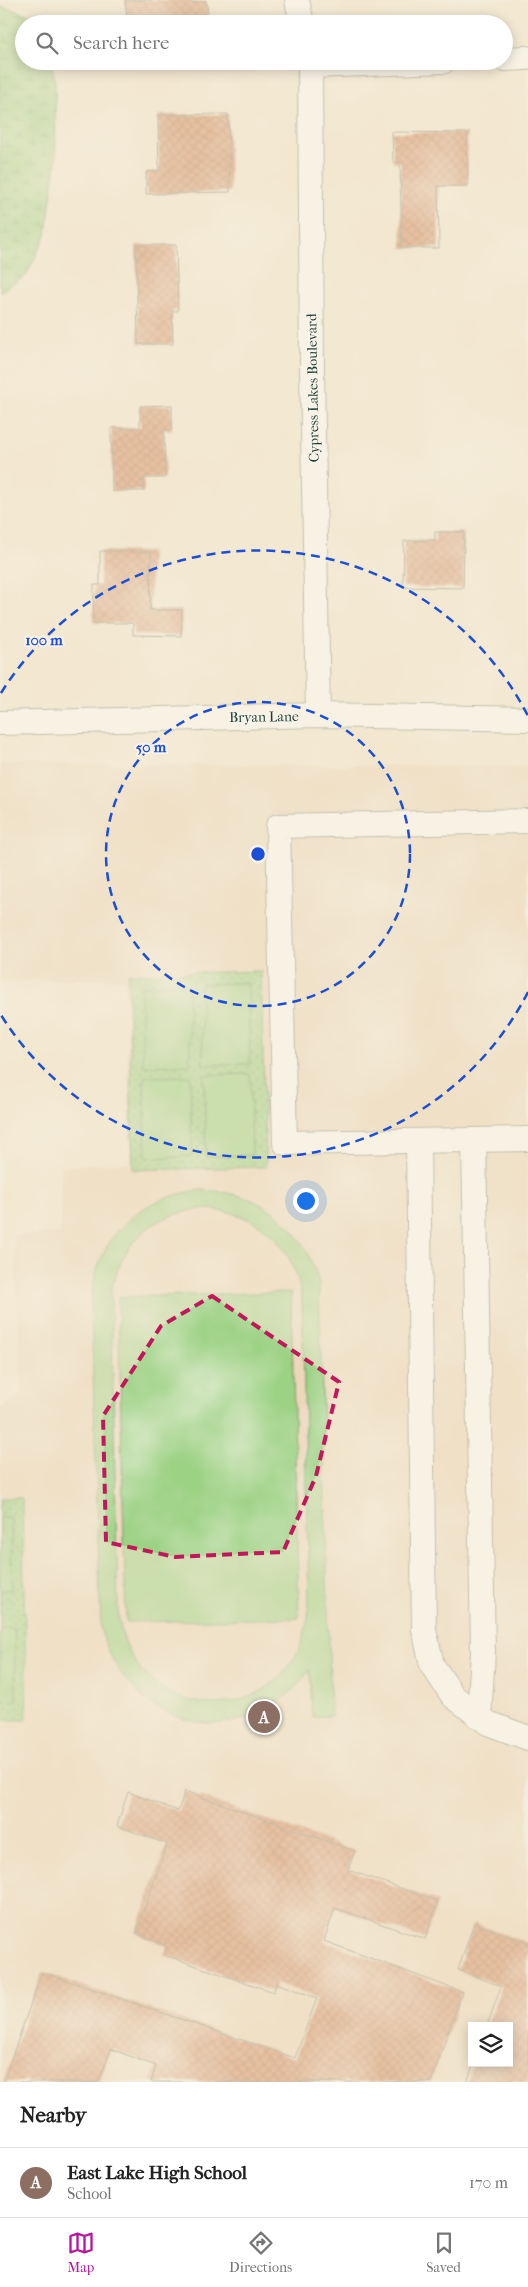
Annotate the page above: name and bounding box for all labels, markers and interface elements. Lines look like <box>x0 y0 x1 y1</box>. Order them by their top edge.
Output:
search box <box>15 15 513 70</box>
icon: search <box>33 29 61 57</box>
text: Search here <box>73 32 169 54</box>
street label: Cypress Lakes Boulevard <box>303 313 323 463</box>
text: 100 m <box>25 631 63 649</box>
street label: Bryan Lane <box>229 708 299 726</box>
text: 50 m <box>136 738 167 756</box>
centre of rings <box>249 845 267 863</box>
your location <box>293 1188 319 1214</box>
pin: A <box>248 1698 280 1736</box>
map controls <box>468 2022 513 2067</box>
button: layers <box>468 2022 513 2067</box>
text: Nearby <box>20 2103 86 2127</box>
text: East Lake High School <box>67 2162 247 2184</box>
text: A <box>31 2173 41 2192</box>
text: 170 m <box>469 2173 508 2192</box>
text: School <box>67 2184 112 2203</box>
tab: Map <box>67 2229 95 2276</box>
tab: Directions <box>229 2229 292 2276</box>
tab: Saved <box>426 2229 461 2276</box>

